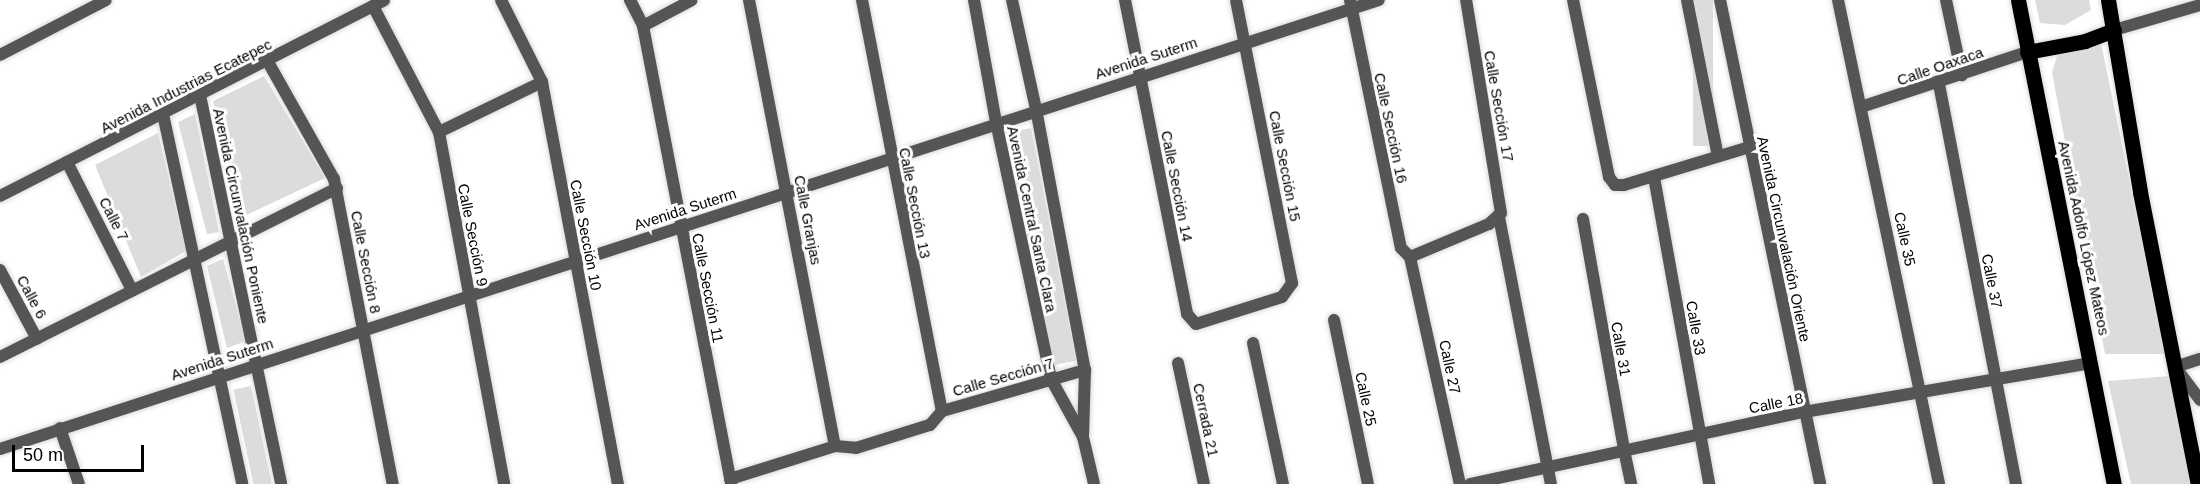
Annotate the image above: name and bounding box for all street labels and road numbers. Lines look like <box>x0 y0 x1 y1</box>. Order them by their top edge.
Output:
street label: Avenida Suterm <box>1093 33 1199 83</box>
street label: Avenida Industrias Ecatepec <box>97 35 275 137</box>
street label: Calle Oaxaca <box>1895 43 1985 89</box>
street label: Calle Sección 17 <box>1480 49 1518 163</box>
street label: Calle Sección 16 <box>1370 71 1412 185</box>
street label: Avenida Circunvalación Poniente <box>209 107 273 325</box>
street label: Calle Sección 15 <box>1265 109 1305 223</box>
street label: Avenida Central Santa Clara <box>1003 124 1061 314</box>
street label: Calle Sección 14 <box>1157 129 1197 243</box>
street label: Avenida Circunvalación Oriente <box>1753 135 1815 343</box>
street label: Avenida Adolfo López Mateos <box>2055 139 2113 337</box>
street label: Calle Sección 13 <box>895 146 935 260</box>
street label: Calle Granjas <box>790 174 826 266</box>
street label: Calle Sección 10 <box>566 178 606 292</box>
street label: Calle Sección 9 <box>454 182 492 288</box>
street label: Avenida Suterm <box>632 184 738 234</box>
street label: Calle 7 <box>95 194 133 244</box>
street label: Calle Sección 8 <box>347 209 385 315</box>
street label: Calle 35 <box>1890 210 1920 268</box>
street label: Calle Sección 11 <box>689 232 727 344</box>
street label: Calle 37 <box>1978 252 2006 310</box>
street label: Calle 6 <box>13 272 51 322</box>
street label: Calle 33 <box>1682 299 1710 357</box>
street label: Calle 31 <box>1607 320 1635 378</box>
street label: Avenida Suterm <box>169 334 275 384</box>
street label: Calle 27 <box>1435 338 1465 396</box>
street label: Calle Sección 7 <box>950 354 1056 400</box>
street label: Calle 25 <box>1351 370 1381 428</box>
street label: Cerrada 21 <box>1189 381 1223 459</box>
street label: Calle 18 <box>1747 389 1805 417</box>

